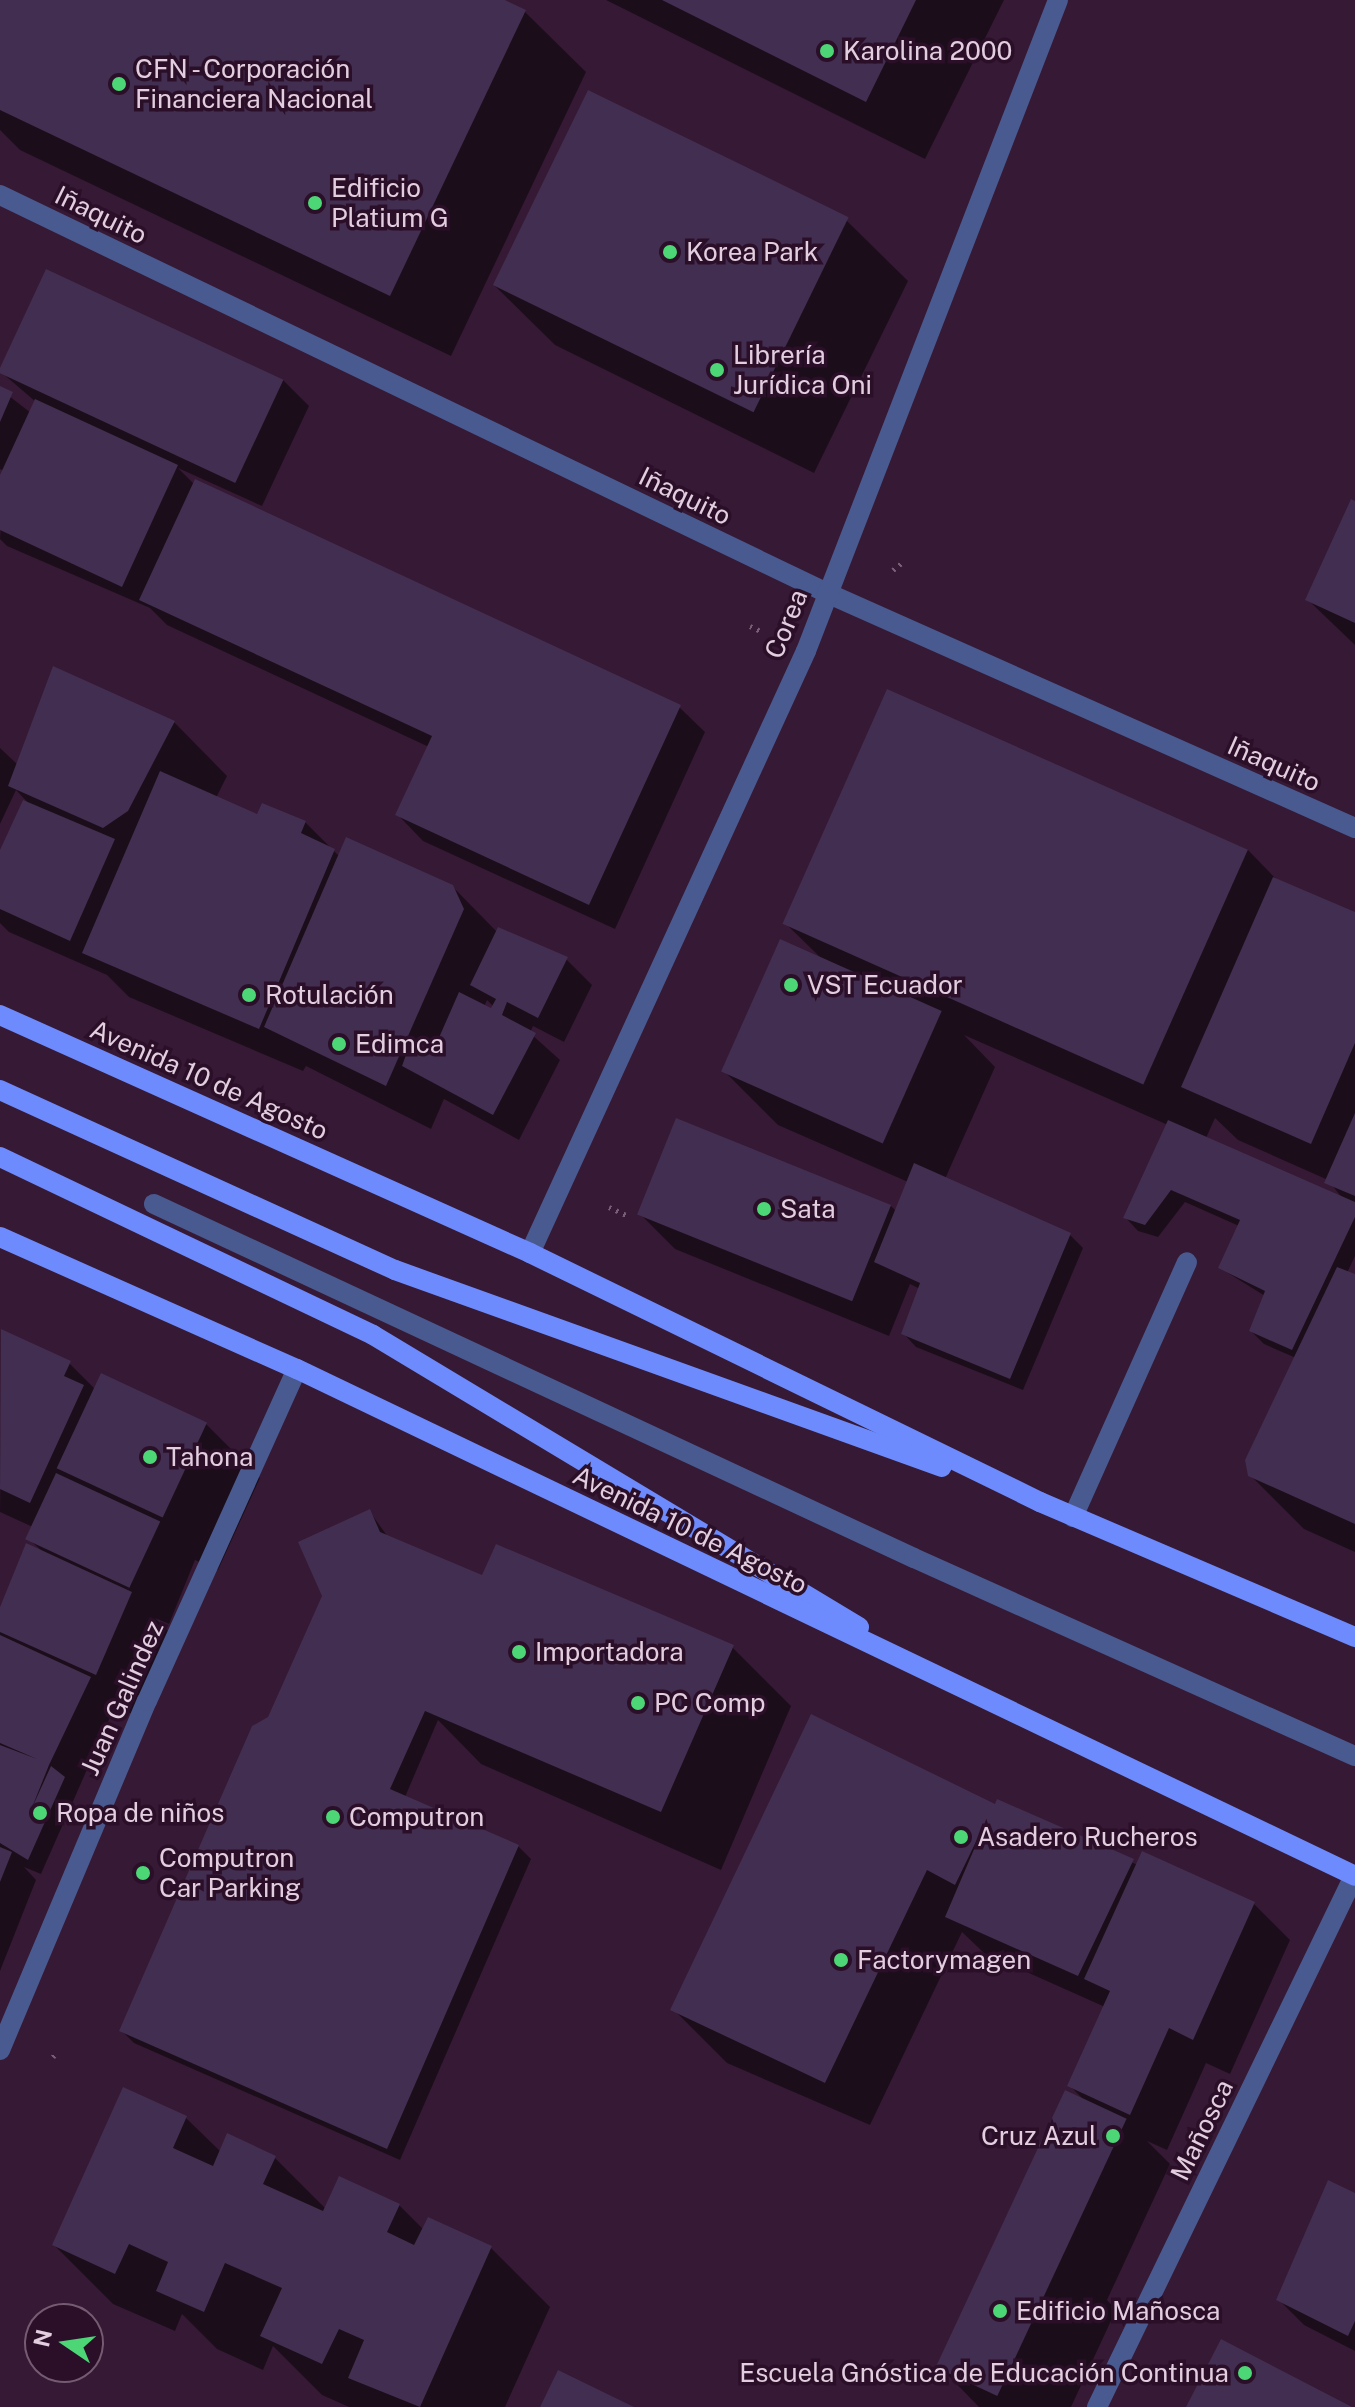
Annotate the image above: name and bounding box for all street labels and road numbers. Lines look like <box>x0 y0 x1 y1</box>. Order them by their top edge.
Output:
street label: Iñaquito <box>50 179 152 251</box>
street label: Iñaquito <box>634 460 736 532</box>
street label: Corea <box>758 585 814 663</box>
street label: Iñaquito <box>1223 730 1325 798</box>
street label: Avenida 10 de Agosto <box>85 1013 333 1147</box>
street label: Avenida 10 de Agosto <box>568 1460 812 1600</box>
street label: Juan Galindez <box>74 1616 170 1780</box>
street label: Mañosca <box>1164 2074 1240 2186</box>

